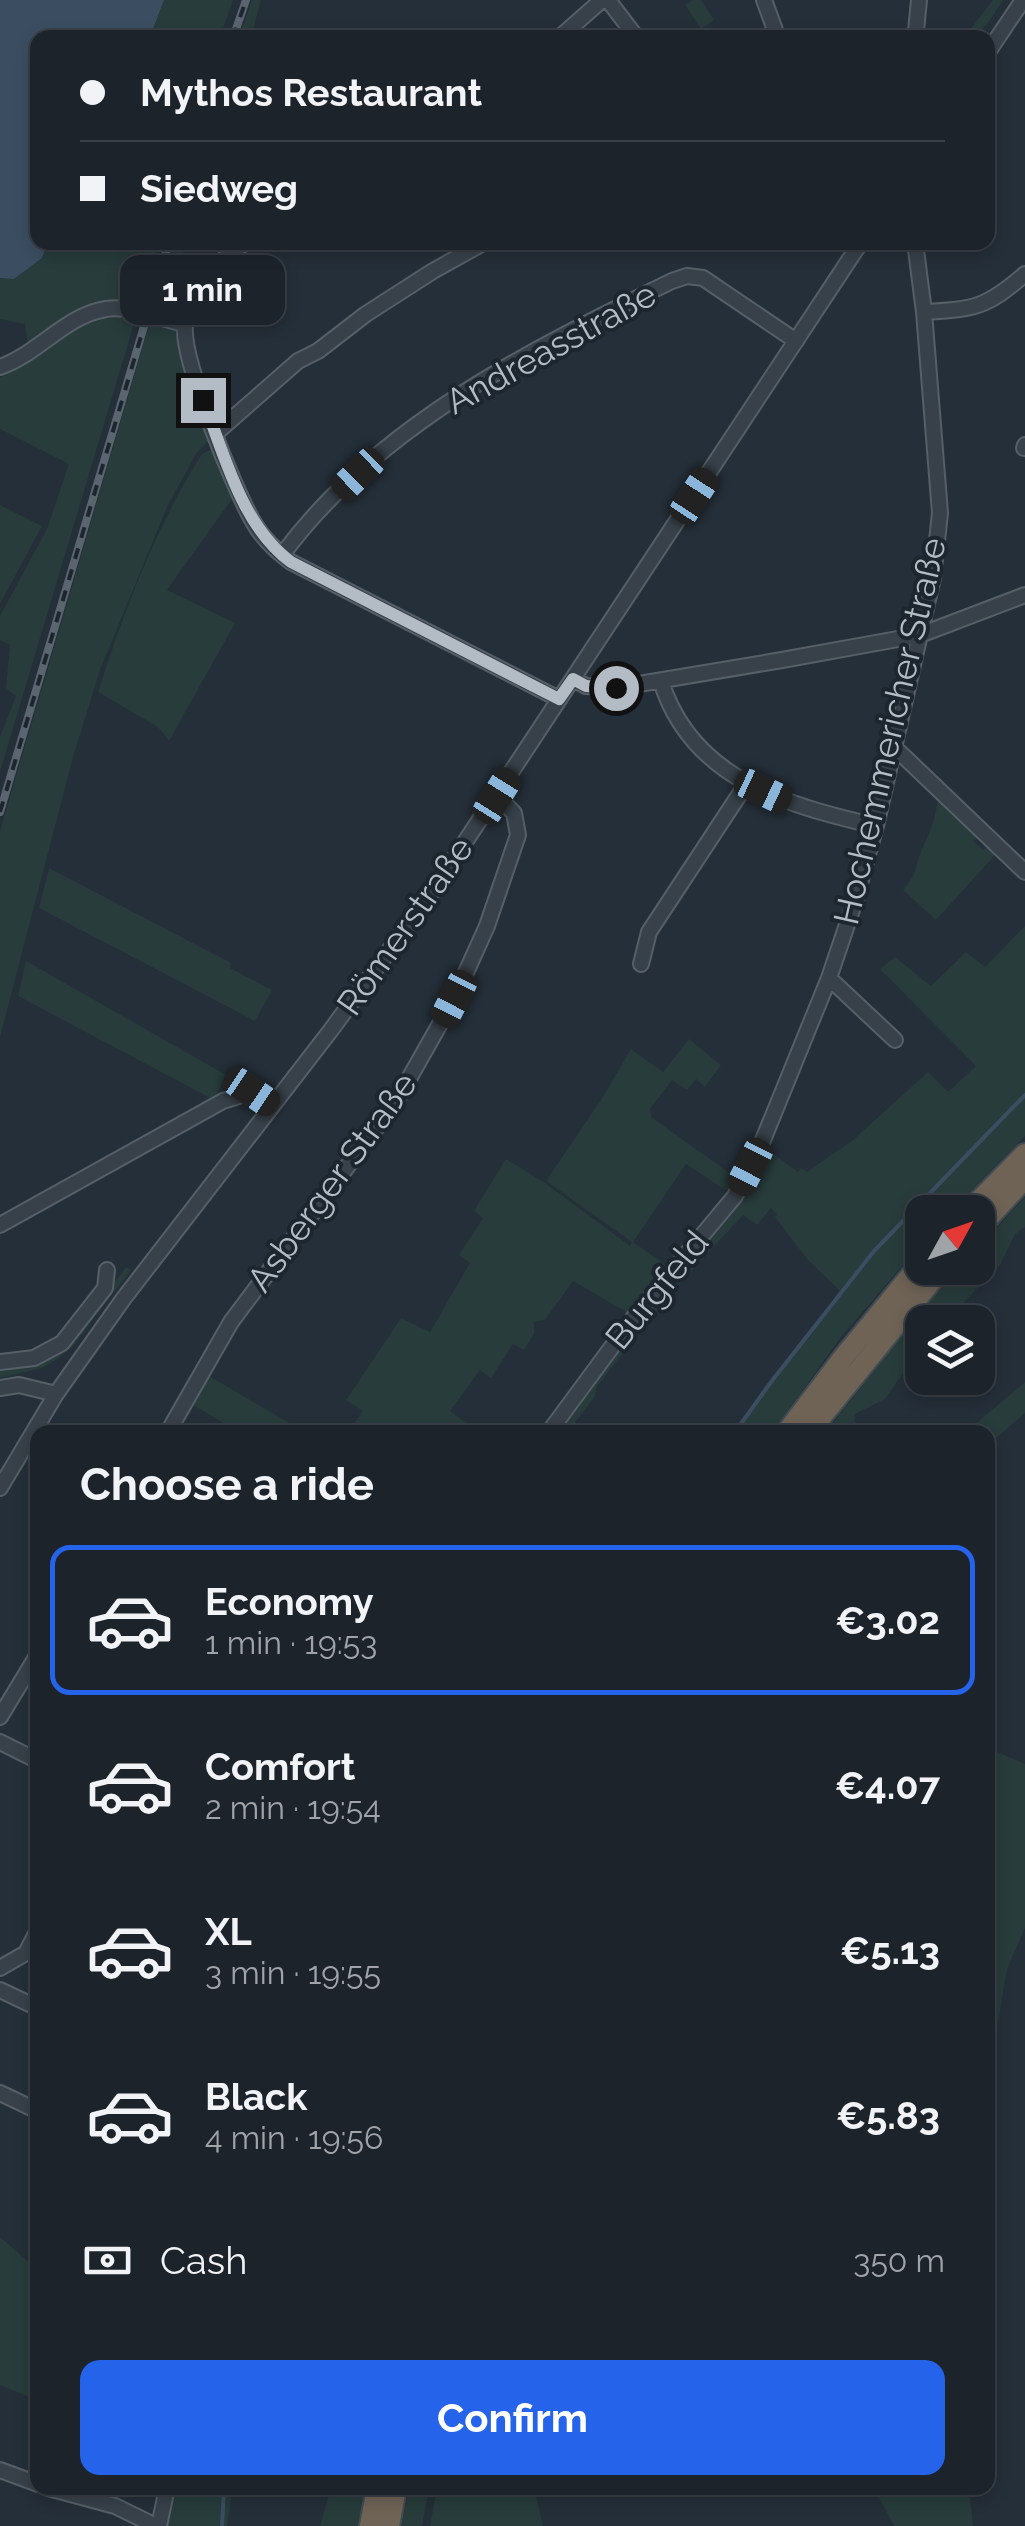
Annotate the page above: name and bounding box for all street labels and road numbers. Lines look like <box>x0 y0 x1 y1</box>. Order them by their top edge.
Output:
street label: Andreasstraße <box>439 273 663 422</box>
street label: Hochemmericher Straße <box>825 534 954 928</box>
street label: Römerstraße <box>328 829 481 1023</box>
street label: Asberger Straße <box>238 1064 425 1299</box>
street label: Burgfeld <box>597 1222 717 1357</box>

